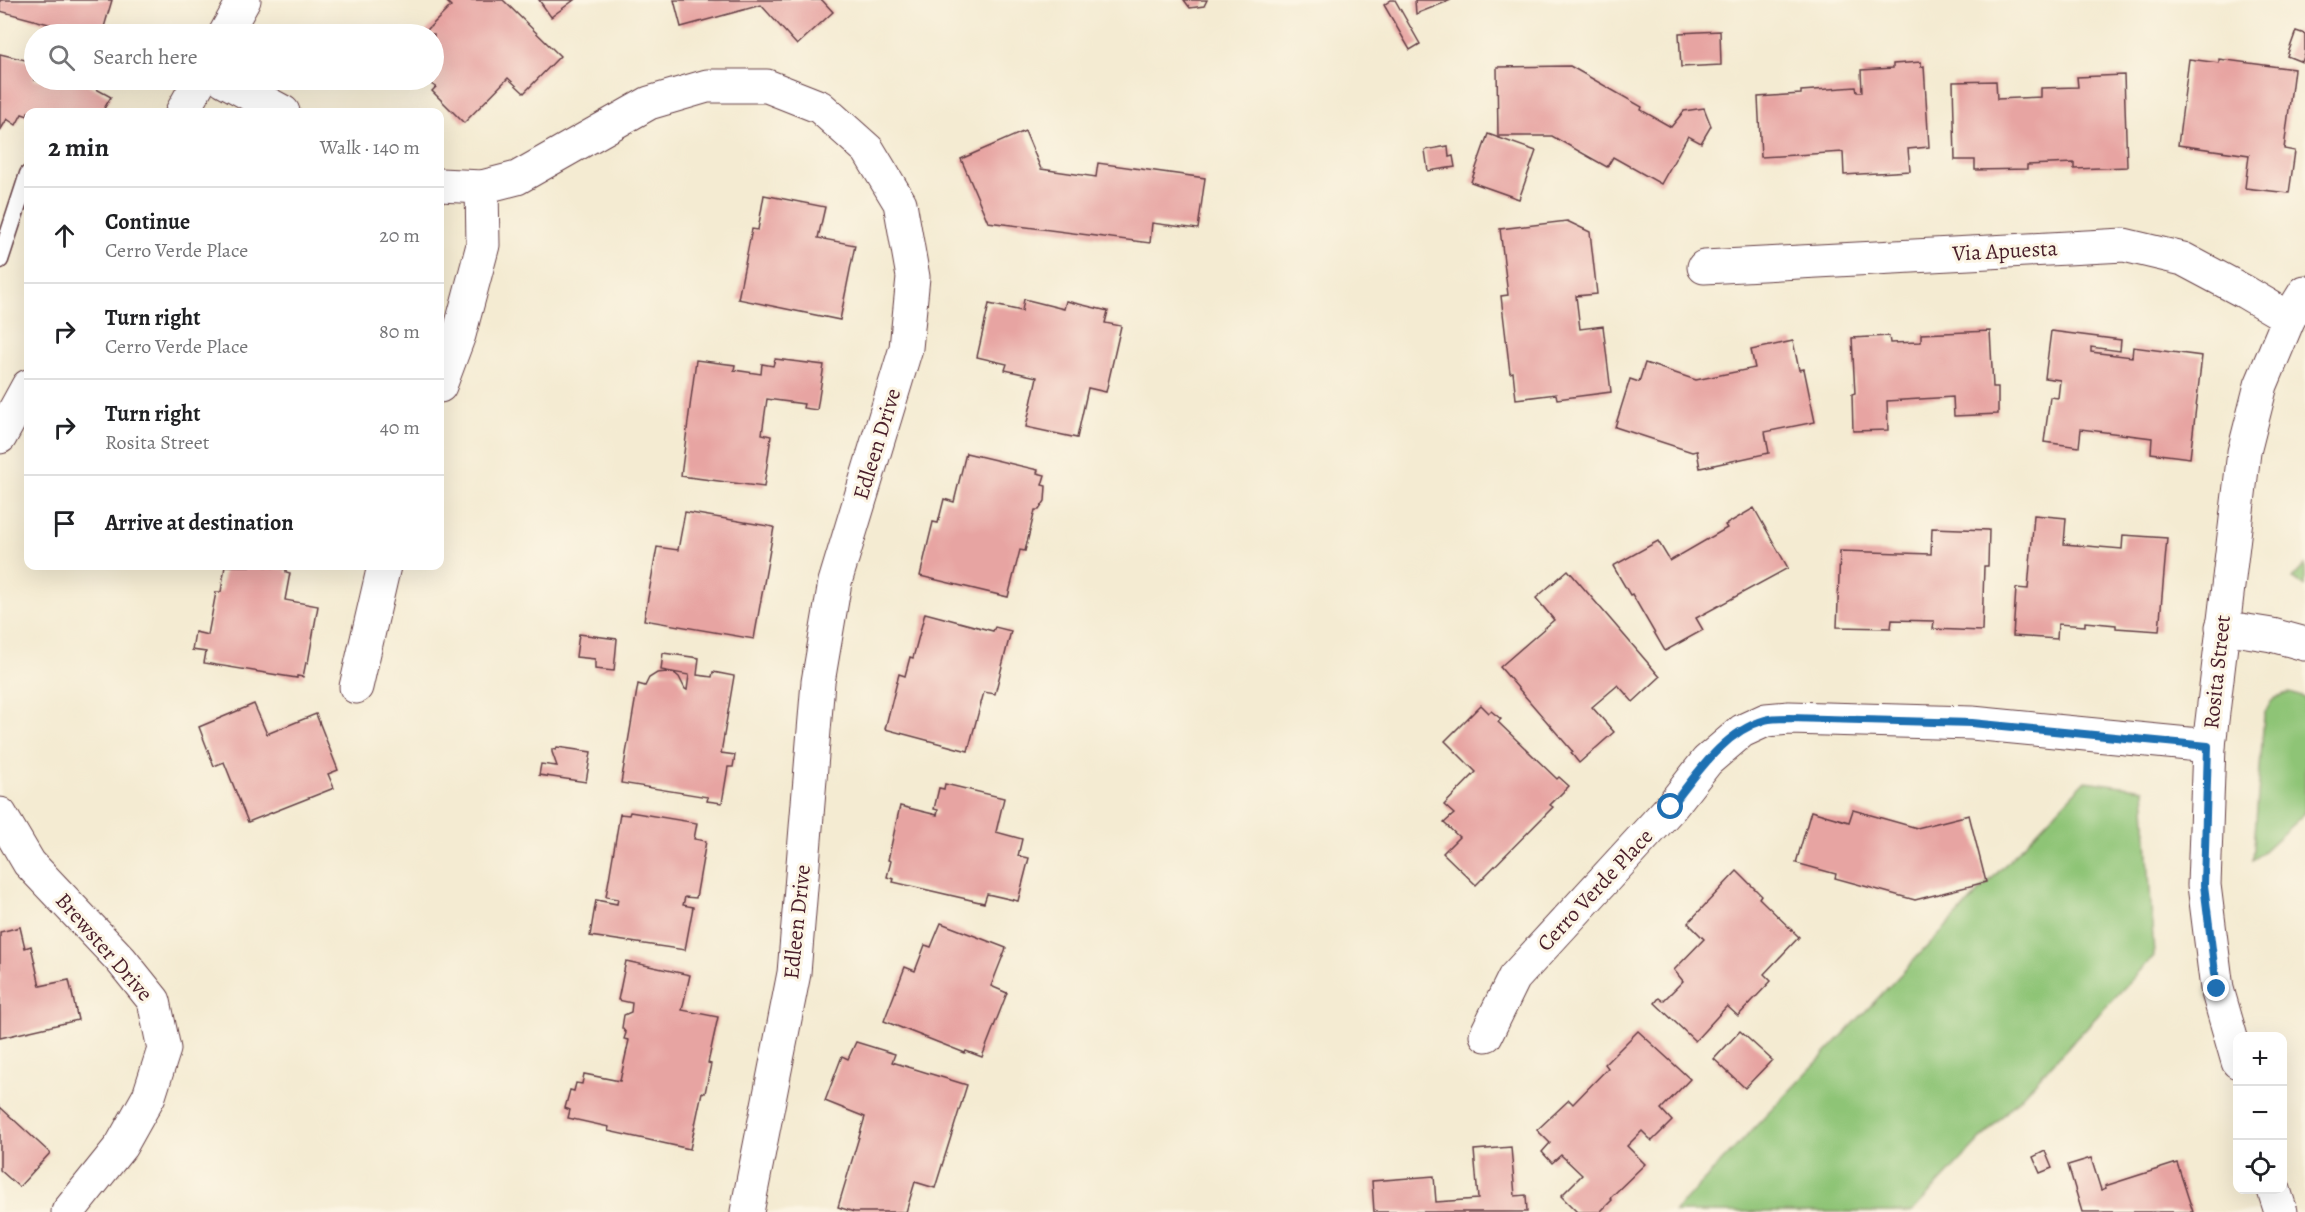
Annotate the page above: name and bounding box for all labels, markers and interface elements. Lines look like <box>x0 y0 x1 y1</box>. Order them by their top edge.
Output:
search box <box>24 24 444 90</box>
icon: search <box>45 41 78 74</box>
text: Search here <box>93 42 198 72</box>
text: 2 min <box>48 130 109 165</box>
text: Walk · 140 m <box>320 134 420 161</box>
text: Continue <box>105 207 190 237</box>
icon: ahead <box>48 219 81 252</box>
text: 20 m <box>379 222 420 249</box>
street label: Via Apuesta <box>1951 233 2059 269</box>
text: Cerro Verde Place <box>105 237 248 264</box>
text: Turn right <box>105 303 201 333</box>
icon: right <box>48 315 81 348</box>
text: 80 m <box>379 318 420 345</box>
text: Cerro Verde Place <box>105 333 248 360</box>
street label: Edleen Drive <box>846 385 908 503</box>
text: Turn right <box>105 399 201 429</box>
icon: right <box>48 411 81 444</box>
text: 40 m <box>380 414 420 441</box>
text: Rosita Street <box>105 429 209 456</box>
icon: arrive <box>48 507 81 540</box>
text: Arrive at destination <box>105 508 294 538</box>
street label: Rosita Street <box>2196 613 2238 731</box>
route start <box>1657 793 1683 819</box>
street label: Cerro Verde Place <box>1530 822 1660 958</box>
street label: Edleen Drive <box>776 863 818 981</box>
street label: Brewster Drive <box>49 886 159 1008</box>
route end <box>2203 975 2229 1001</box>
map controls <box>2233 1032 2287 1194</box>
button: + <box>2233 1032 2287 1086</box>
button: − <box>2233 1086 2287 1140</box>
button: locate <box>2233 1140 2287 1194</box>

